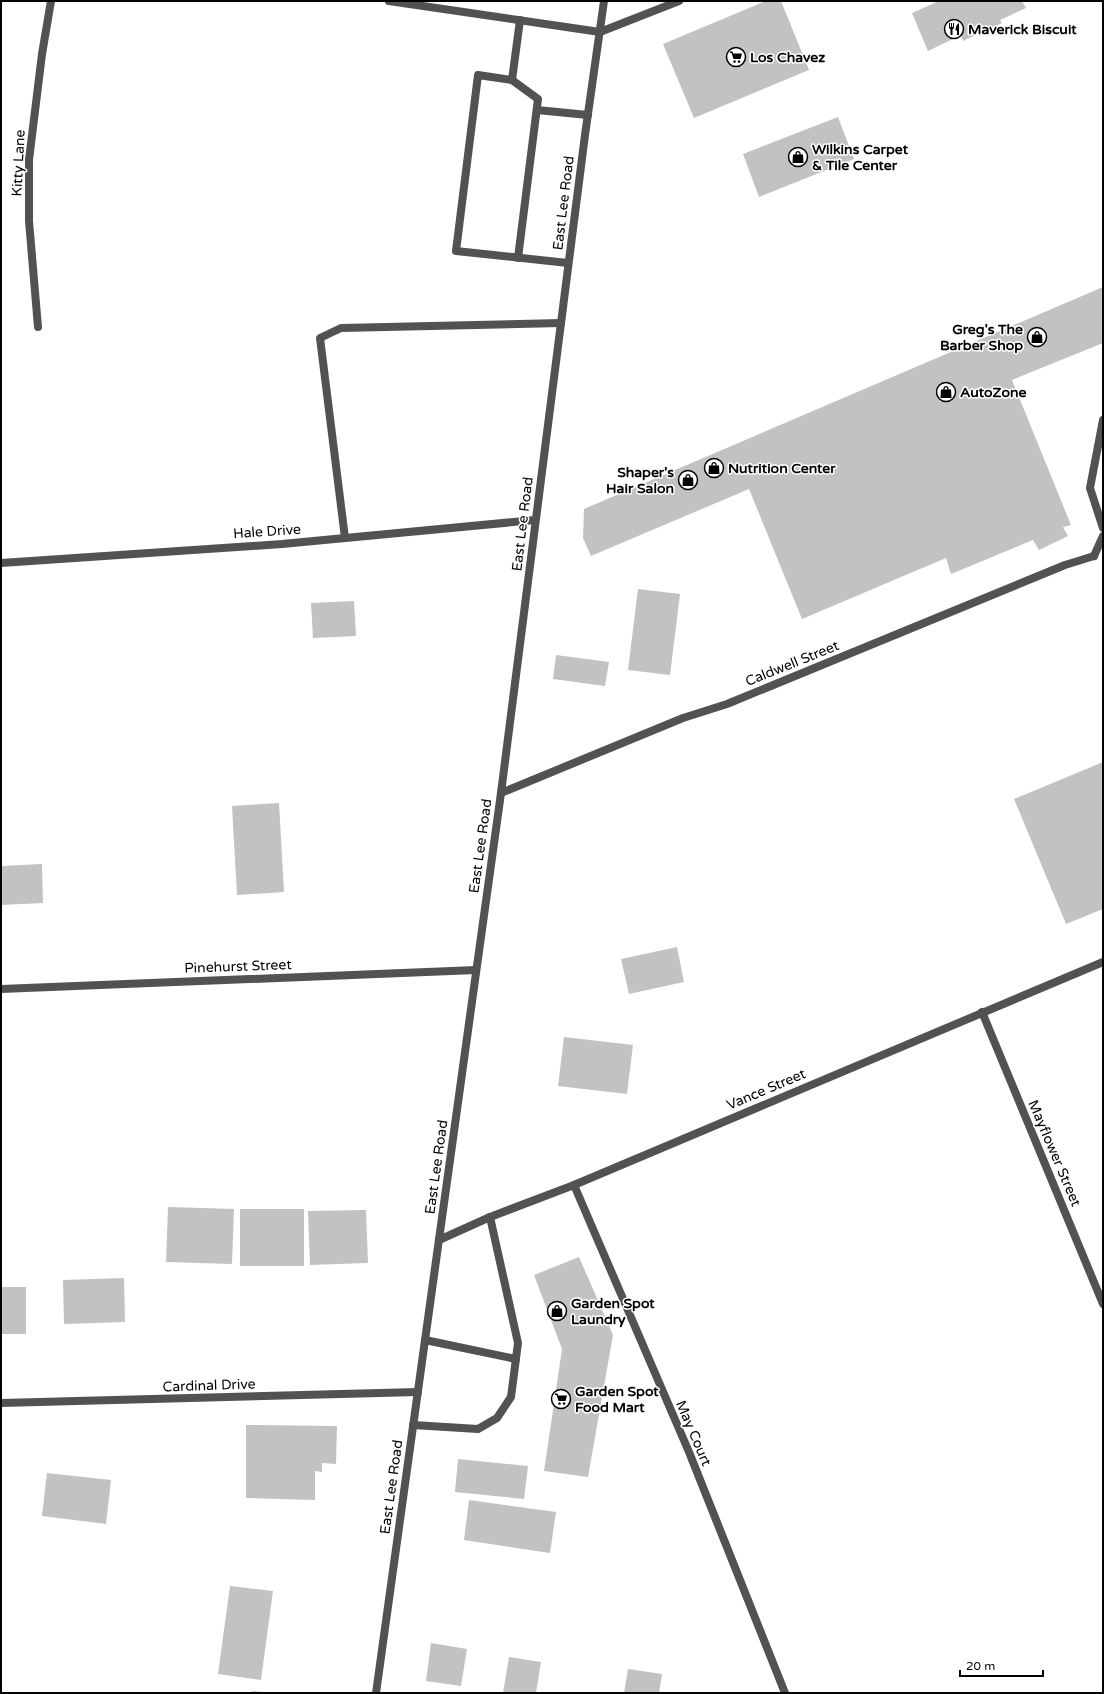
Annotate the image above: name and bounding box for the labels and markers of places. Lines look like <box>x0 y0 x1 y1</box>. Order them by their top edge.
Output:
restaurant icon: Maverick Biscuit <box>943 18 965 40</box>
place label: Maverick Biscuit <box>968 21 1077 38</box>
supermarket icon: Los Chavez <box>725 46 747 68</box>
place label: Los Chavez <box>750 49 825 66</box>
place label: Wilkins Carpet & Tile Center <box>812 141 909 174</box>
shop icon: Wilkins Carpet & Tile Center <box>787 146 809 168</box>
place label: Greg's The Barber Shop <box>940 321 1023 354</box>
shop icon: Greg's The Barber Shop <box>1026 326 1048 348</box>
shop icon: AutoZone <box>935 381 957 403</box>
place label: AutoZone <box>960 384 1027 401</box>
shop icon: Nutrition Center <box>703 457 725 479</box>
place label: Nutrition Center <box>728 460 836 477</box>
place label: Shaper's Hair Salon <box>606 464 674 497</box>
shop icon: Shaper's Hair Salon <box>677 469 699 491</box>
place label: Garden Spot Laundry <box>571 1295 655 1328</box>
shop icon: Garden Spot Laundry <box>546 1300 568 1322</box>
place label: Garden Spot Food Mart <box>575 1383 659 1416</box>
supermarket icon: Garden Spot Food Mart <box>550 1388 572 1410</box>

